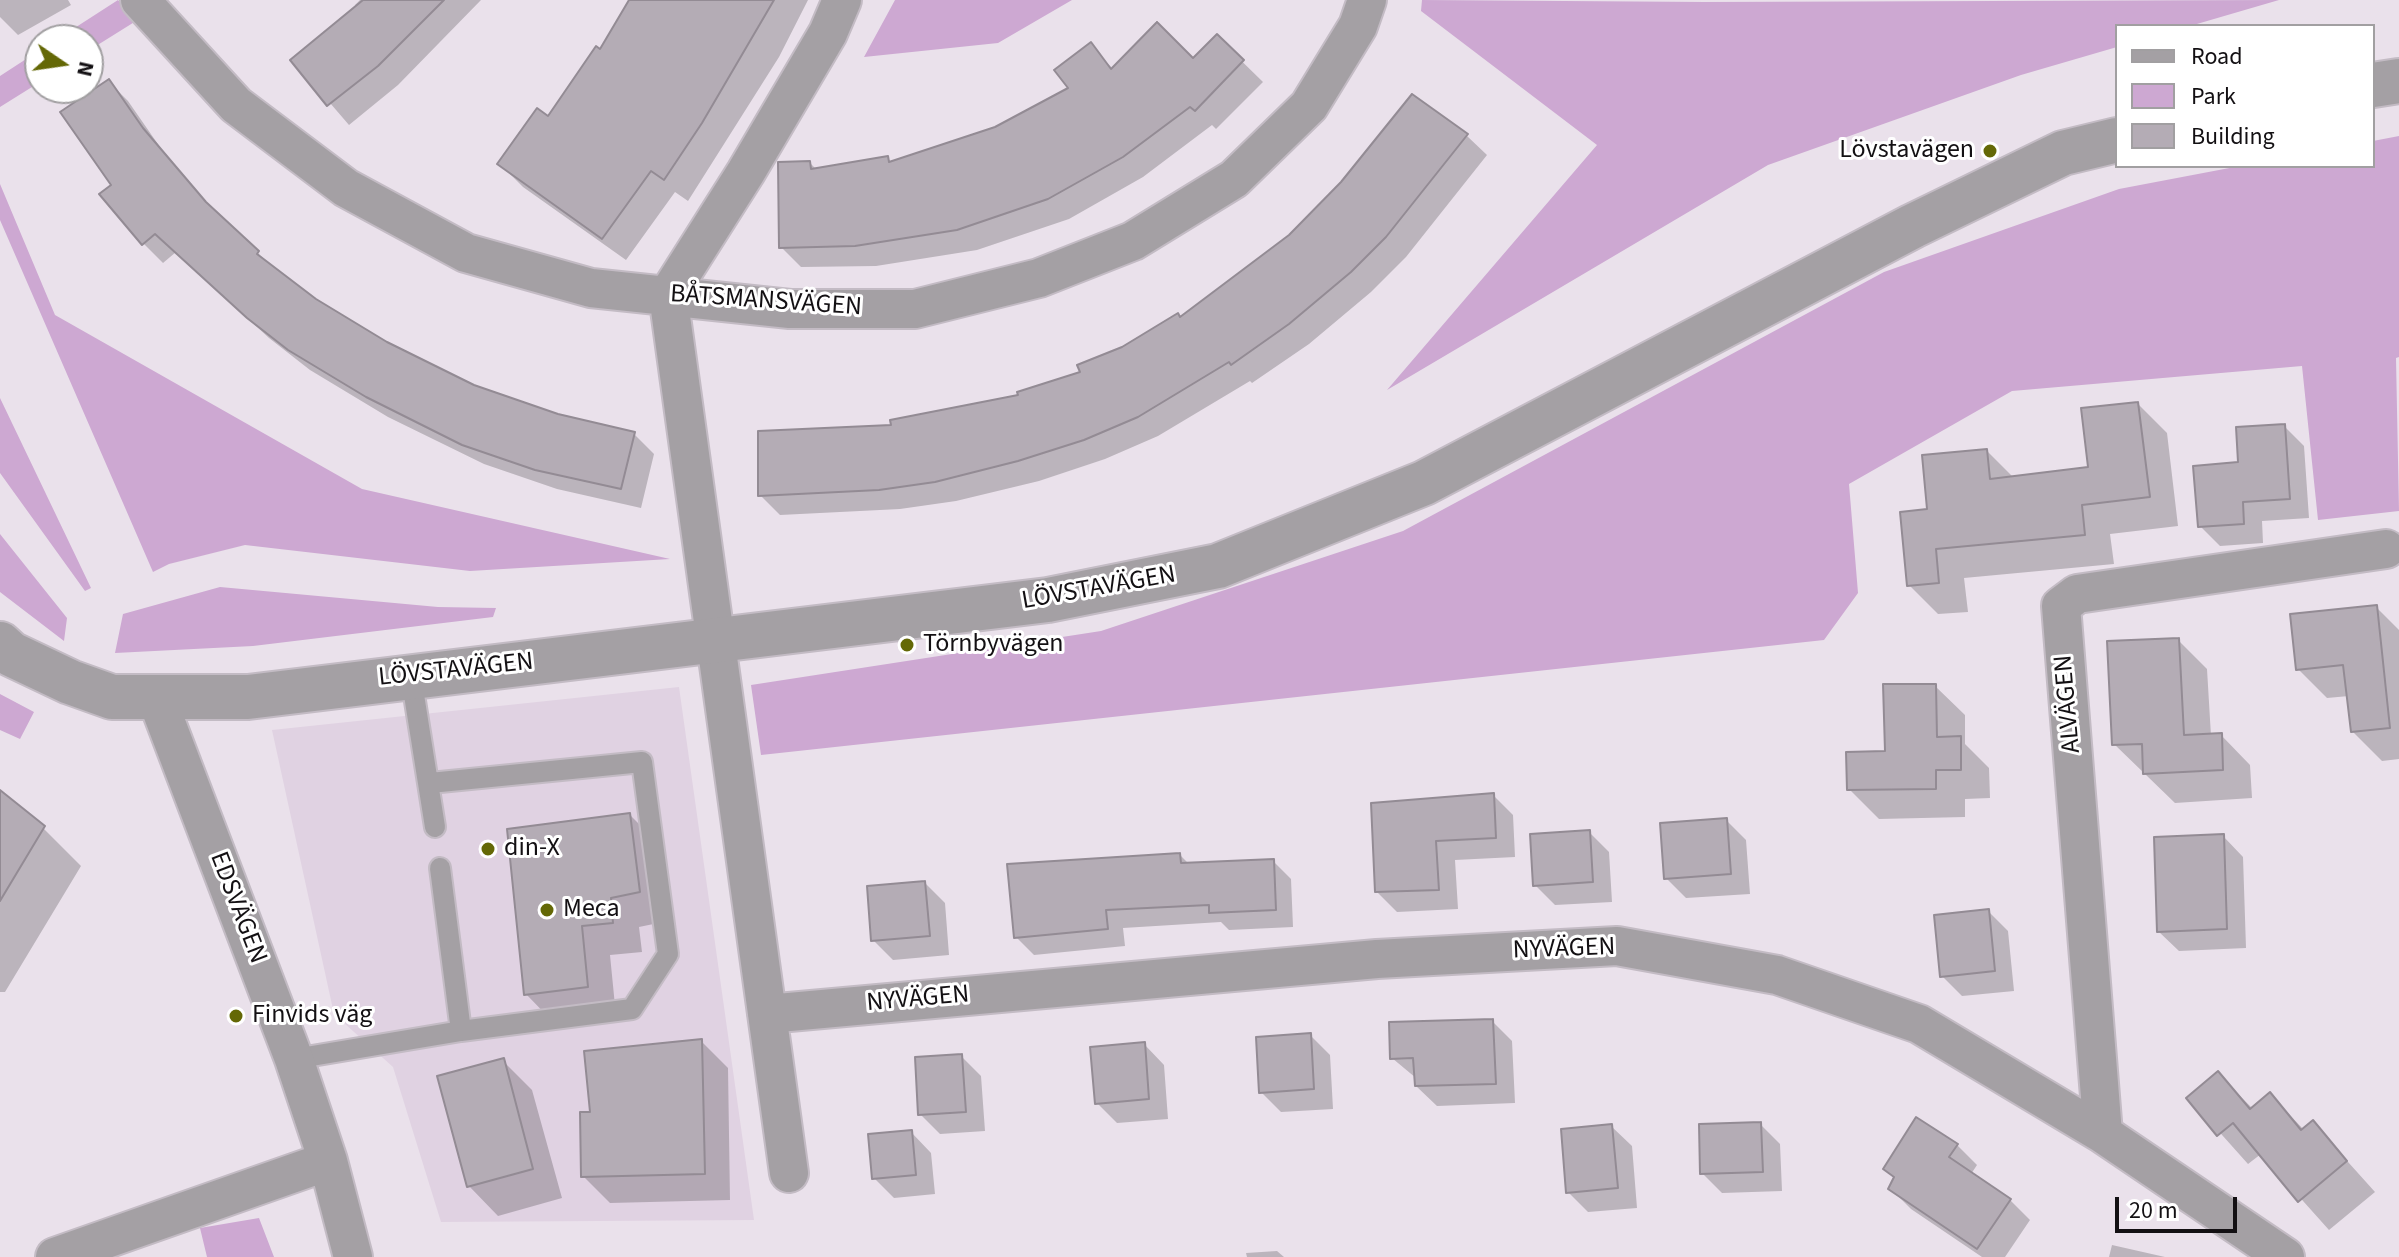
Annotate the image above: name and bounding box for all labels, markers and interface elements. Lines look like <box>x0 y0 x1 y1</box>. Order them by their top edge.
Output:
north arrow <box>24 24 104 104</box>
legend <box>2115 24 2375 168</box>
text: Road <box>2191 39 2243 74</box>
text: N <box>68 58 103 80</box>
text: Park <box>2191 79 2236 114</box>
text: Building <box>2191 119 2275 154</box>
place label: Lövstavägen <box>1839 135 1974 167</box>
marker: Lövstavägen <box>1981 142 1999 160</box>
street label: BÅTSMANSVÄGEN <box>669 280 863 324</box>
street label: LÖVSTAVÄGEN <box>1020 560 1178 618</box>
place label: Törnbyvägen <box>923 629 1064 661</box>
marker: Törnbyvägen <box>898 636 916 654</box>
street label: LÖVSTAVÄGEN <box>377 647 535 695</box>
street label: ALVÄGEN <box>2049 654 2089 754</box>
place label: din-X <box>504 833 560 865</box>
marker: din-X <box>479 840 497 858</box>
street label: EDSVÄGEN <box>201 848 273 968</box>
place label: Meca <box>563 894 619 926</box>
marker: Meca <box>538 901 556 919</box>
street label: NYVÄGEN <box>1512 933 1616 967</box>
street label: NYVÄGEN <box>865 980 971 1020</box>
place label: Finvids väg <box>252 1000 372 1032</box>
marker: Finvids väg <box>227 1007 245 1025</box>
scale bar <box>2119 1181 2241 1231</box>
text: 20 m <box>2129 1193 2178 1228</box>

